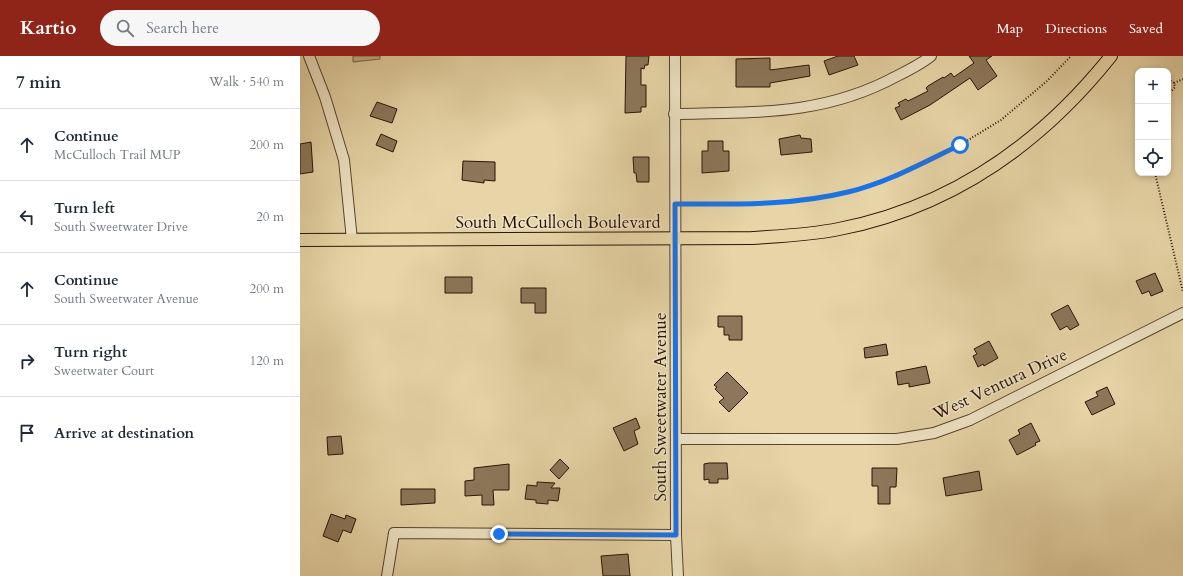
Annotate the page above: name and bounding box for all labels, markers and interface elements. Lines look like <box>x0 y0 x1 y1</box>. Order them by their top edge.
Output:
search box <box>100 10 380 46</box>
text: Kartio <box>20 15 76 41</box>
icon: search <box>114 17 136 39</box>
text: Search here <box>146 18 219 38</box>
text: Map <box>997 19 1023 38</box>
text: Directions <box>1045 19 1107 38</box>
text: Saved <box>1129 19 1163 38</box>
map controls <box>1135 68 1171 176</box>
button: + <box>1135 68 1171 104</box>
text: 7 min <box>16 71 61 94</box>
text: Walk · 540 m <box>209 73 284 91</box>
button: − <box>1135 104 1171 140</box>
text: Continue <box>54 126 119 146</box>
icon: ahead <box>16 134 38 156</box>
text: 200 m <box>250 136 284 154</box>
route start <box>951 136 969 154</box>
button: locate <box>1135 140 1171 176</box>
text: McCulloch Trail MUP <box>54 146 180 164</box>
text: Turn left <box>54 198 115 218</box>
icon: left <box>16 206 38 228</box>
text: 20 m <box>256 208 284 226</box>
street label: South McCulloch Boulevard <box>455 211 661 234</box>
text: South Sweetwater Drive <box>54 218 188 236</box>
text: Continue <box>54 270 119 290</box>
icon: ahead <box>16 278 38 300</box>
text: 200 m <box>250 280 284 298</box>
text: South Sweetwater Avenue <box>54 290 199 308</box>
street label: South Sweetwater Avenue <box>649 312 672 502</box>
text: Turn right <box>54 342 127 362</box>
street label: West Ventura Drive <box>928 343 1071 426</box>
icon: right <box>16 350 38 372</box>
text: 120 m <box>250 352 284 370</box>
text: Sweetwater Court <box>54 362 154 380</box>
icon: arrive <box>16 422 38 444</box>
text: Arrive at destination <box>54 423 194 443</box>
route end <box>490 525 508 543</box>

